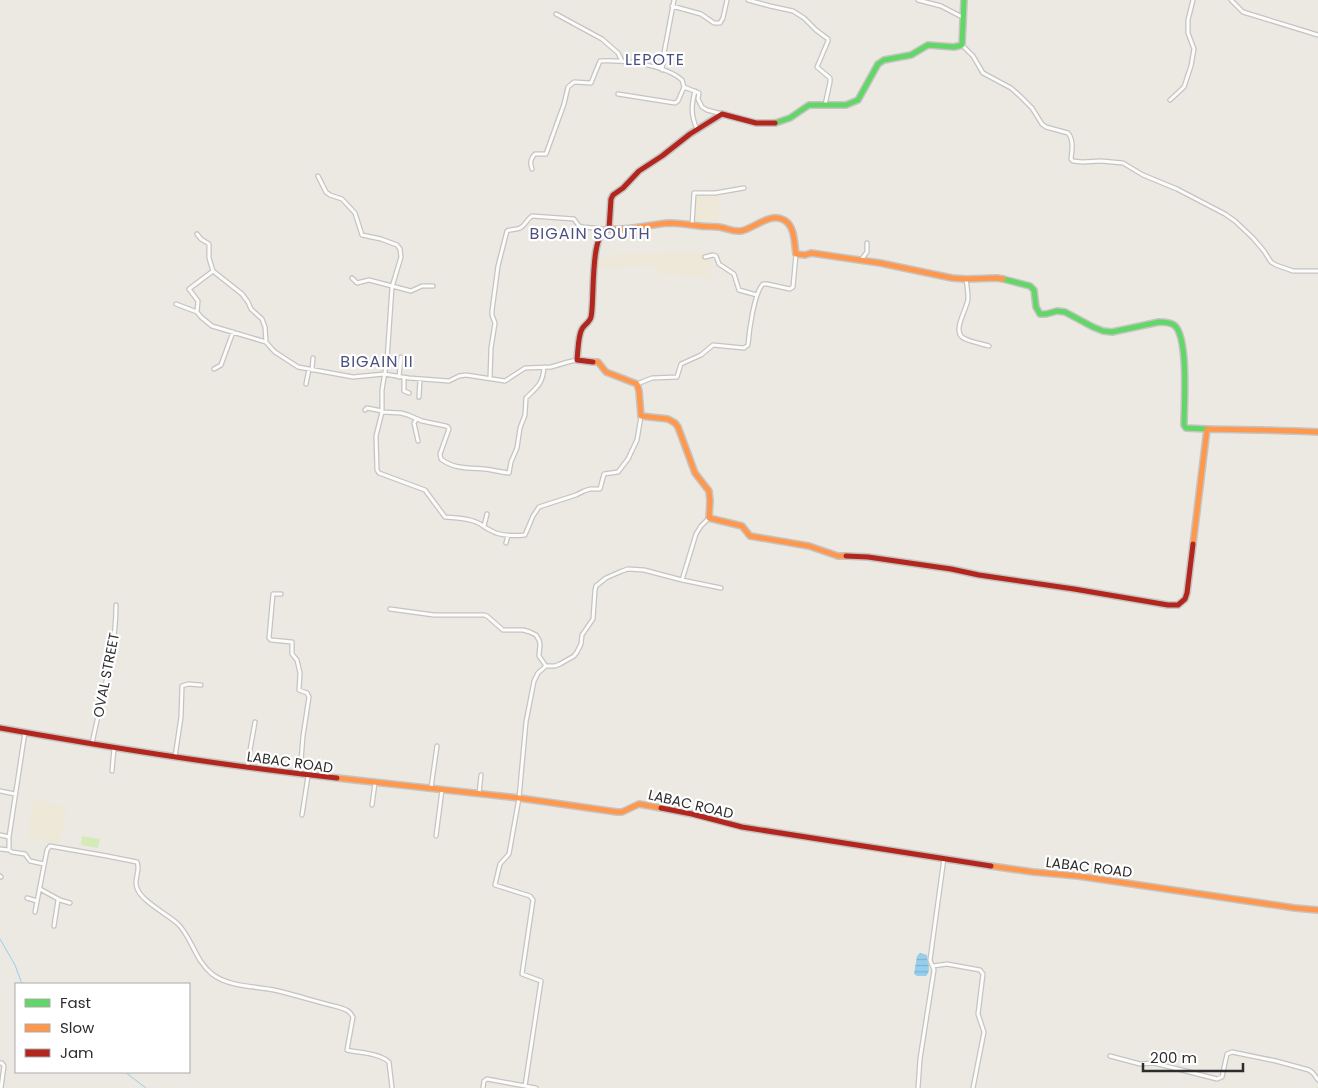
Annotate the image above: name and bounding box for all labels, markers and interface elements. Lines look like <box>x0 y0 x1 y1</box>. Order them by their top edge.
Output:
district label: LEPOTE <box>625 48 685 71</box>
district label: BIGAIN SOUTH <box>530 222 650 245</box>
district label: BIGAIN II <box>340 350 414 373</box>
street label: OVAL STREET <box>88 631 124 719</box>
street label: LABAC ROAD <box>246 746 335 778</box>
street label: LABAC ROAD <box>646 784 736 824</box>
street label: LABAC ROAD <box>1045 852 1133 882</box>
legend <box>15 983 190 1073</box>
text: Fast <box>60 992 91 1013</box>
text: Slow <box>60 1017 95 1038</box>
scale bar <box>1143 1040 1243 1072</box>
text: Jam <box>60 1042 94 1063</box>
text: 200 m <box>1150 1047 1197 1068</box>

